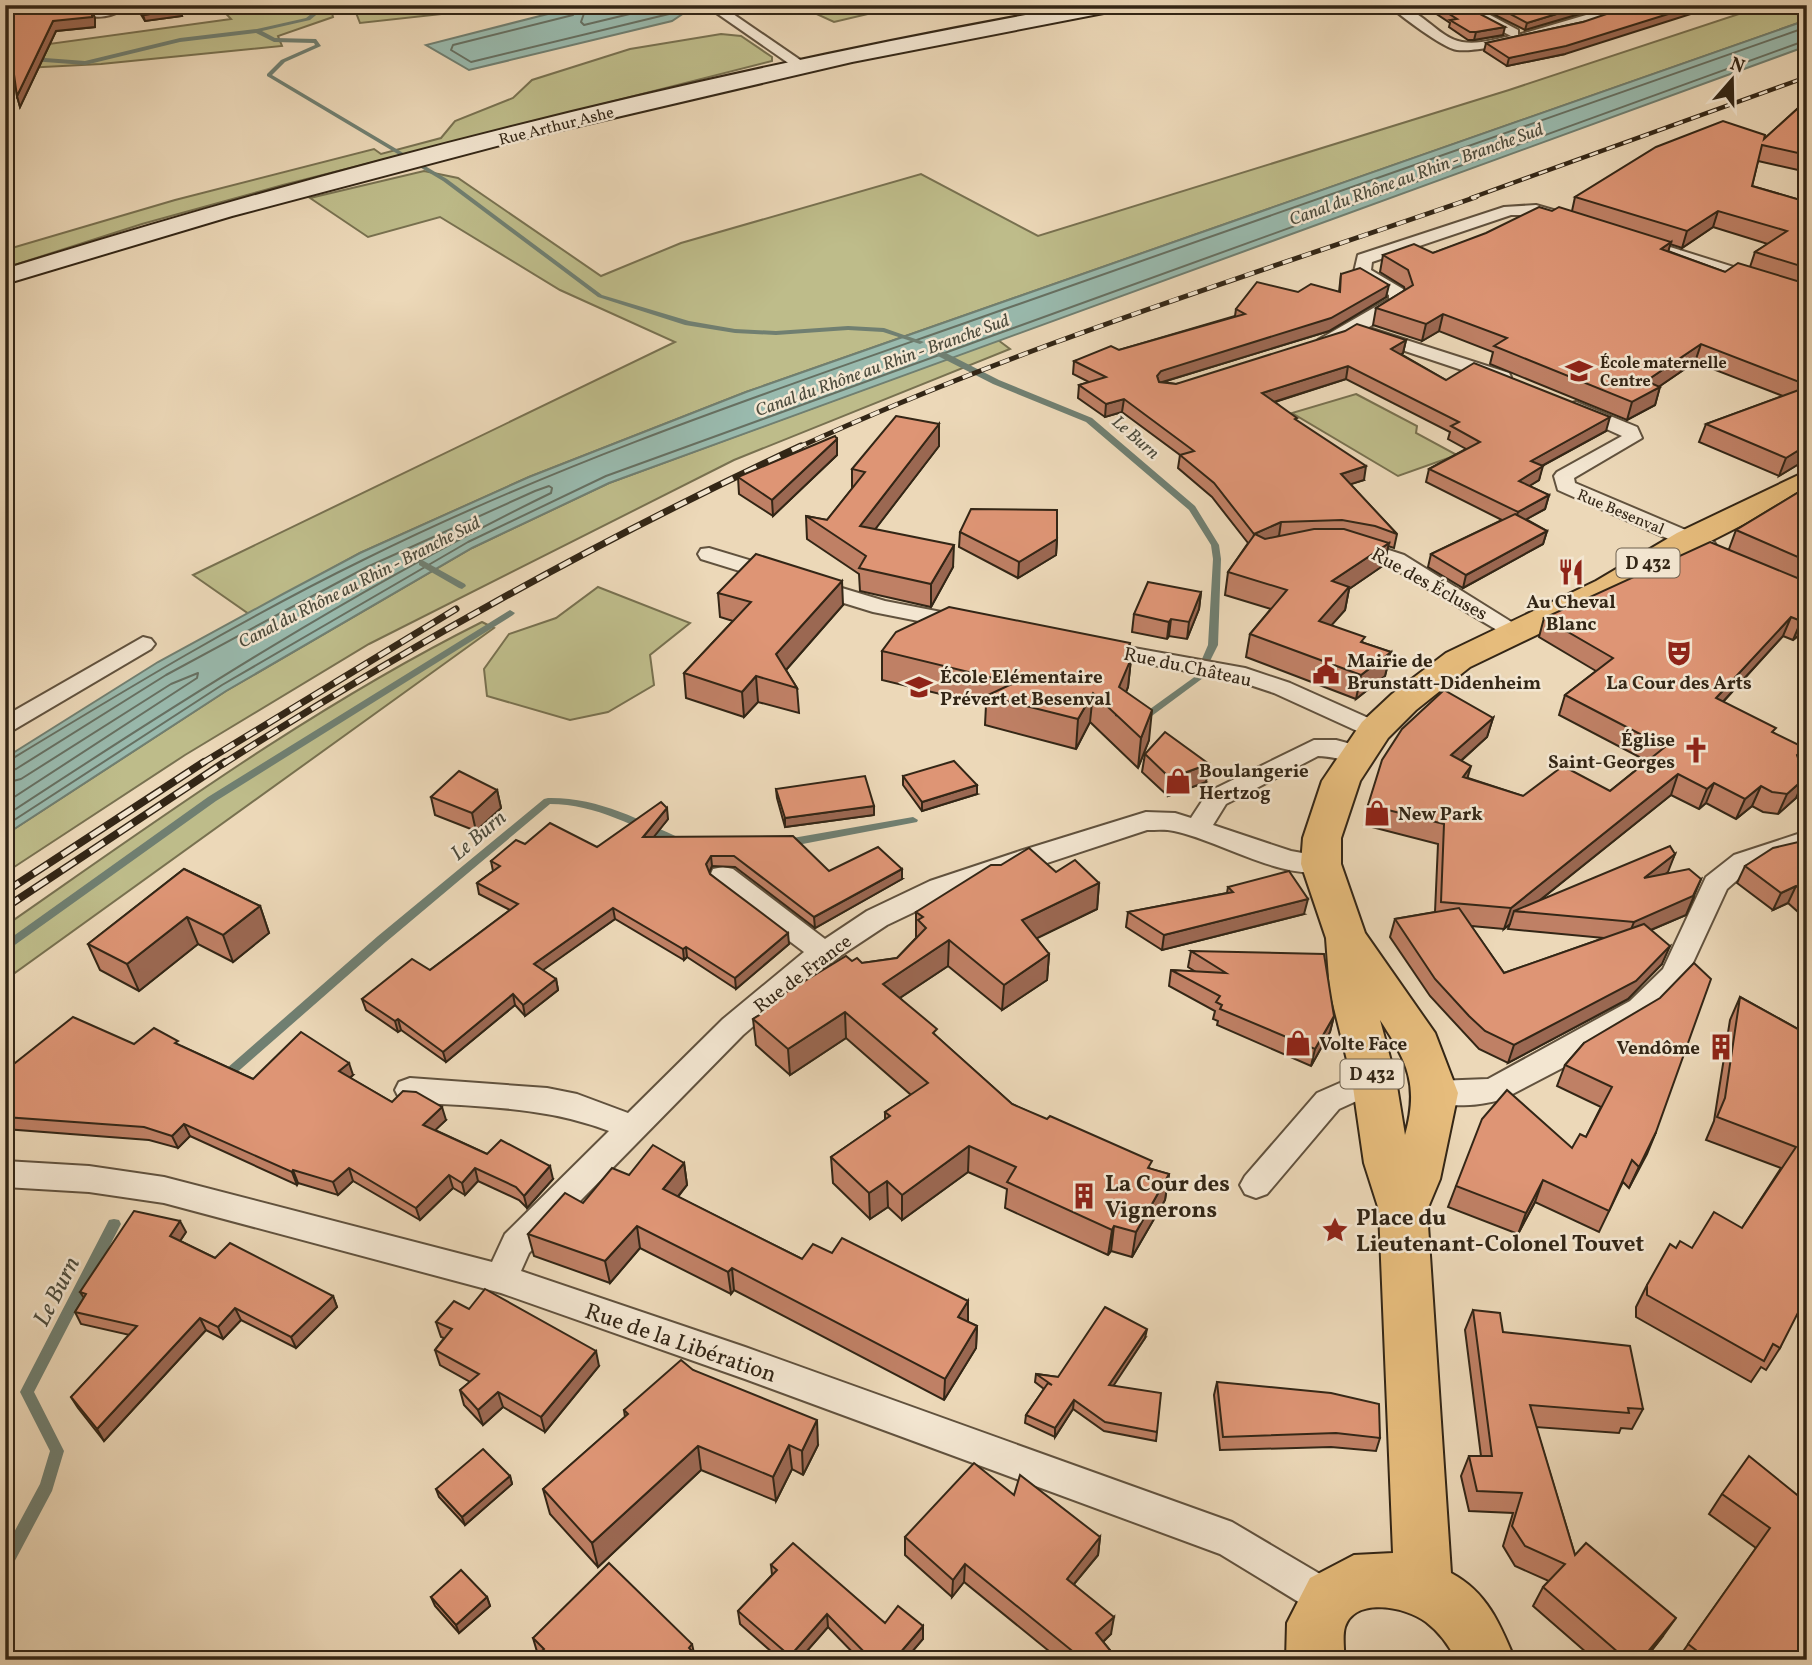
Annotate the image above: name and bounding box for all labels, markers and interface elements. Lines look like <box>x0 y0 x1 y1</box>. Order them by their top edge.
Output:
north arrow <box>1696 46 1766 116</box>
text: N <box>1726 51 1748 81</box>
street label: Rue Arthur Ashe <box>497 102 616 152</box>
water label: Canal du Rhône au Rhin - Branche Sud <box>1286 118 1547 233</box>
water label: Canal du Rhône au Rhin - Branche Sud <box>752 309 1013 424</box>
place label: École maternelle Centre <box>1600 353 1727 393</box>
school or university icon: École maternelle Centre <box>1564 356 1594 386</box>
water label: Le Burn <box>1106 410 1164 466</box>
street label: Rue Besenval <box>1573 485 1667 541</box>
water label: Canal du Rhône au Rhin - Branche Sud <box>234 511 485 655</box>
street label: Rue des Écluses <box>1366 542 1492 627</box>
road number: D 432 <box>1616 548 1680 578</box>
restaurant icon: Au Cheval Blanc <box>1556 557 1586 587</box>
place label: Au Cheval Blanc <box>1526 590 1616 638</box>
theatre icon: La Cour des Arts <box>1664 638 1694 668</box>
street label: Rue du Château <box>1121 642 1254 694</box>
place label: Mairie de Brunstatt-Didenheim <box>1347 649 1541 697</box>
public building icon: Mairie de Brunstatt-Didenheim <box>1311 656 1341 686</box>
place label: École Elémentaire Prévert et Besenval <box>940 665 1111 713</box>
place label: La Cour des Arts <box>1606 671 1752 697</box>
school or university icon: École Elémentaire Prévert et Besenval <box>904 672 934 702</box>
place label: Église Saint-Georges <box>1548 728 1675 776</box>
church icon: Église Saint-Georges <box>1681 735 1711 765</box>
place label: Boulangerie Hertzog <box>1199 759 1309 807</box>
shop icon: Boulangerie Hertzog <box>1163 766 1193 796</box>
shop icon: New Park <box>1362 798 1392 828</box>
place label: New Park <box>1398 802 1483 828</box>
water label: Le Burn <box>445 804 513 868</box>
street label: Rue de France <box>749 929 858 1020</box>
shop icon: Volte Face <box>1283 1028 1313 1058</box>
place label: Volte Face <box>1319 1032 1408 1058</box>
building icon: Vendôme <box>1706 1032 1736 1062</box>
place label: Vendôme <box>1617 1036 1700 1062</box>
road number: D 432 <box>1340 1059 1404 1088</box>
place label: La Cour des Vignerons <box>1105 1169 1230 1227</box>
building icon: La Cour des Vignerons <box>1069 1181 1099 1211</box>
place label: Place du Lieutenant-Colonel Touvet <box>1356 1203 1645 1261</box>
place icon: Place du Lieutenant-Colonel Touvet <box>1320 1215 1350 1245</box>
water label: Le Burn <box>26 1251 90 1333</box>
street label: Rue de la Libération <box>580 1296 780 1392</box>

